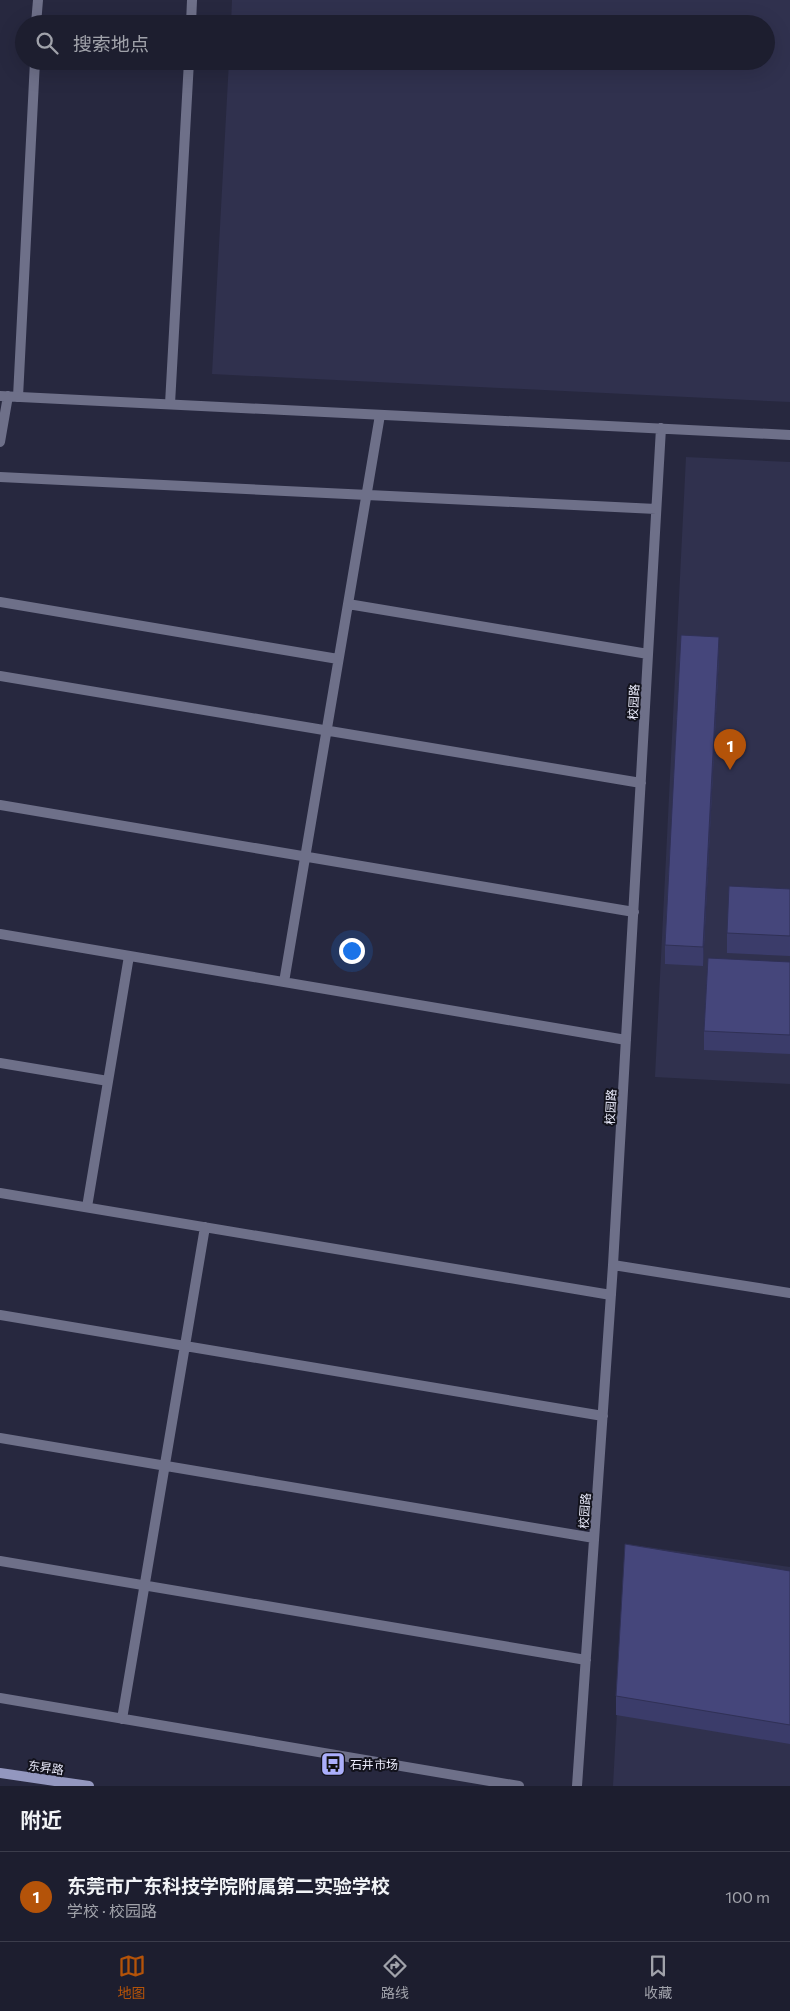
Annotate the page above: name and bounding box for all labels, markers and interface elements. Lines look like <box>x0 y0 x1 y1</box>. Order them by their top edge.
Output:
search box <box>15 15 775 70</box>
icon: search <box>33 29 61 57</box>
text: 搜索地点 <box>73 32 149 55</box>
street label: 校园路 <box>625 684 641 720</box>
pin: 1 <box>714 729 746 770</box>
your location <box>339 938 365 964</box>
street label: 校园路 <box>602 1089 618 1125</box>
street label: 校园路 <box>576 1493 592 1529</box>
bus stop icon: 石井市场 <box>320 1751 346 1777</box>
place label: 石井市场 <box>350 1757 398 1771</box>
street label: 东昇路 <box>27 1758 65 1776</box>
text: 附近 <box>20 1807 62 1832</box>
text: 东莞市广东科技学院附属第二实验学校 <box>67 1874 390 1897</box>
text: 1 <box>32 1887 40 1906</box>
text: 100 m <box>725 1887 770 1906</box>
text: 学校 · 校园路 <box>67 1901 157 1920</box>
tab: 地图 <box>118 1952 146 2002</box>
tab: 路线 <box>381 1952 409 2002</box>
tab: 收藏 <box>644 1952 672 2002</box>

